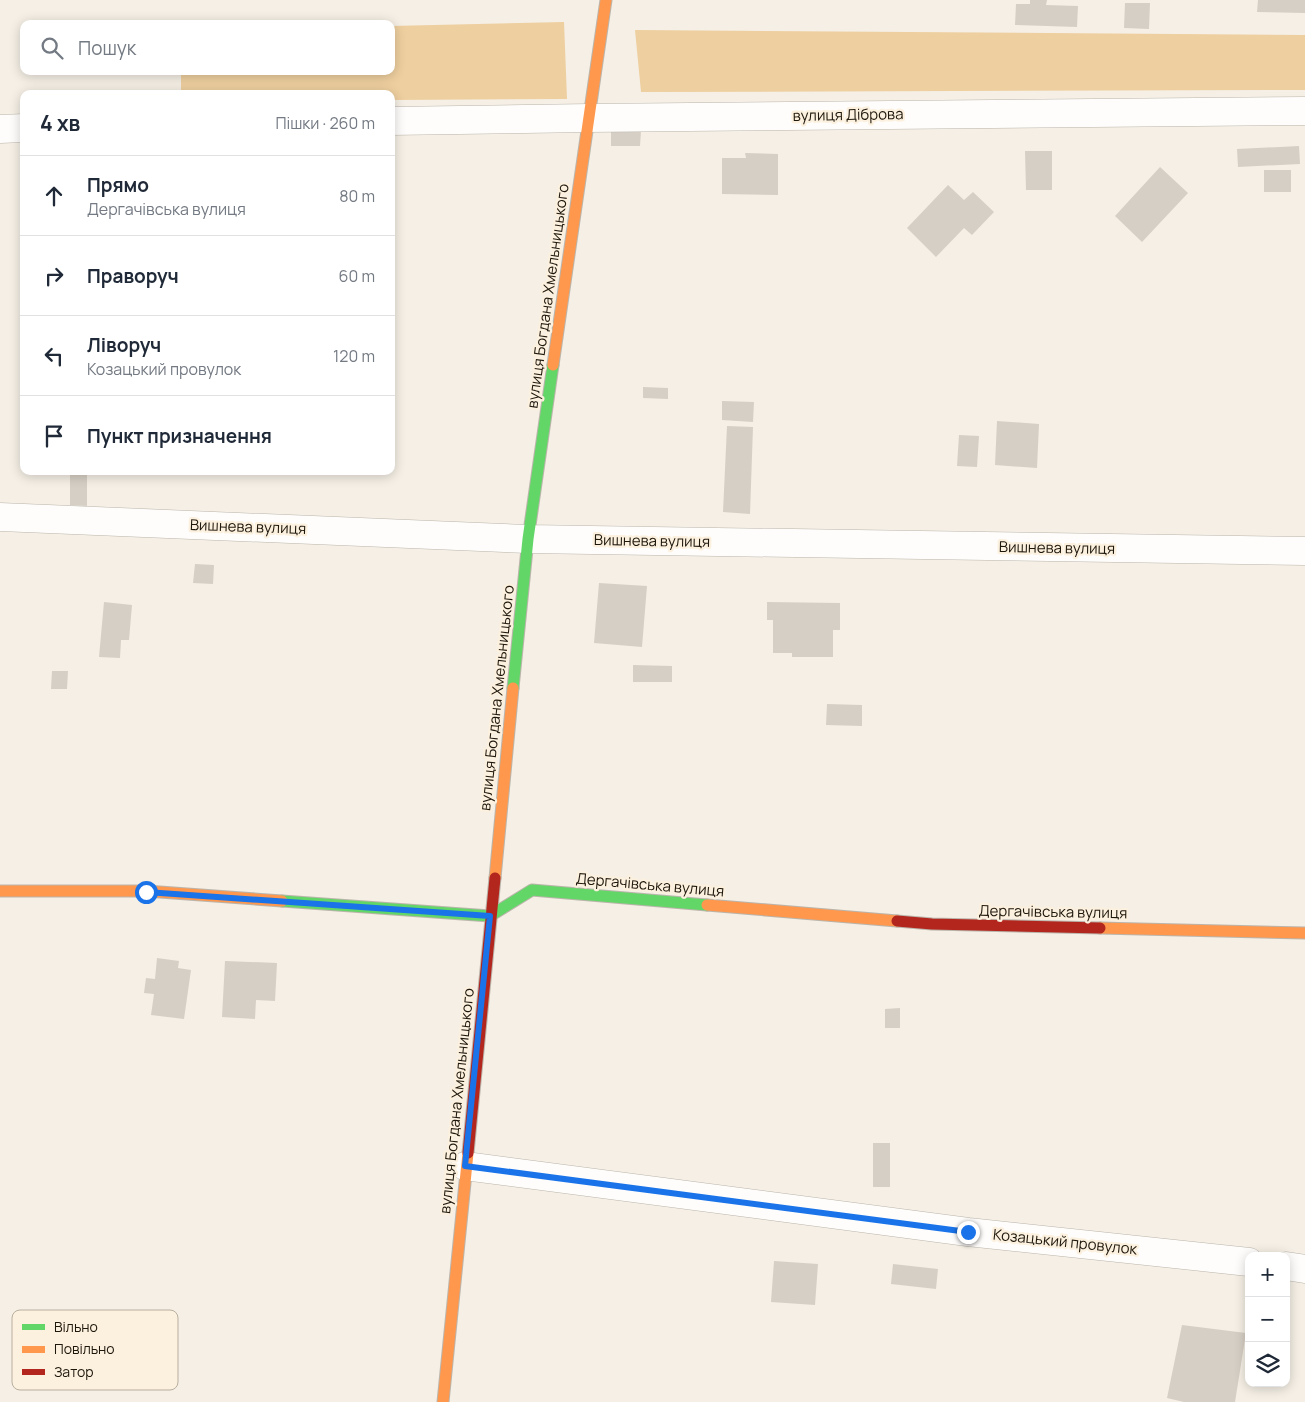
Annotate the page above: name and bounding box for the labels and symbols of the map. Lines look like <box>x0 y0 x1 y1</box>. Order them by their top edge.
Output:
street label: вулиця Діброва <box>792 103 904 126</box>
street label: вулиця Богдана Хмельницького <box>521 182 574 410</box>
street label: Вишнева вулиця <box>189 514 307 539</box>
street label: Вишнева вулиця <box>594 529 710 552</box>
street label: Вишнева вулиця <box>999 536 1115 559</box>
street label: вулиця Богдана Хмельницького <box>474 584 519 812</box>
street label: Дергачівська вулиця <box>575 868 725 901</box>
route start <box>135 881 158 904</box>
street label: Дергачівська вулиця <box>978 900 1128 923</box>
street label: вулиця Богдана Хмельницького <box>434 987 479 1215</box>
route end <box>957 1221 980 1244</box>
street label: Козацький провулок <box>992 1224 1139 1260</box>
legend <box>12 1310 178 1390</box>
text: Вільно <box>54 1317 98 1336</box>
text: Повільно <box>54 1339 115 1358</box>
text: Затор <box>54 1362 94 1381</box>

